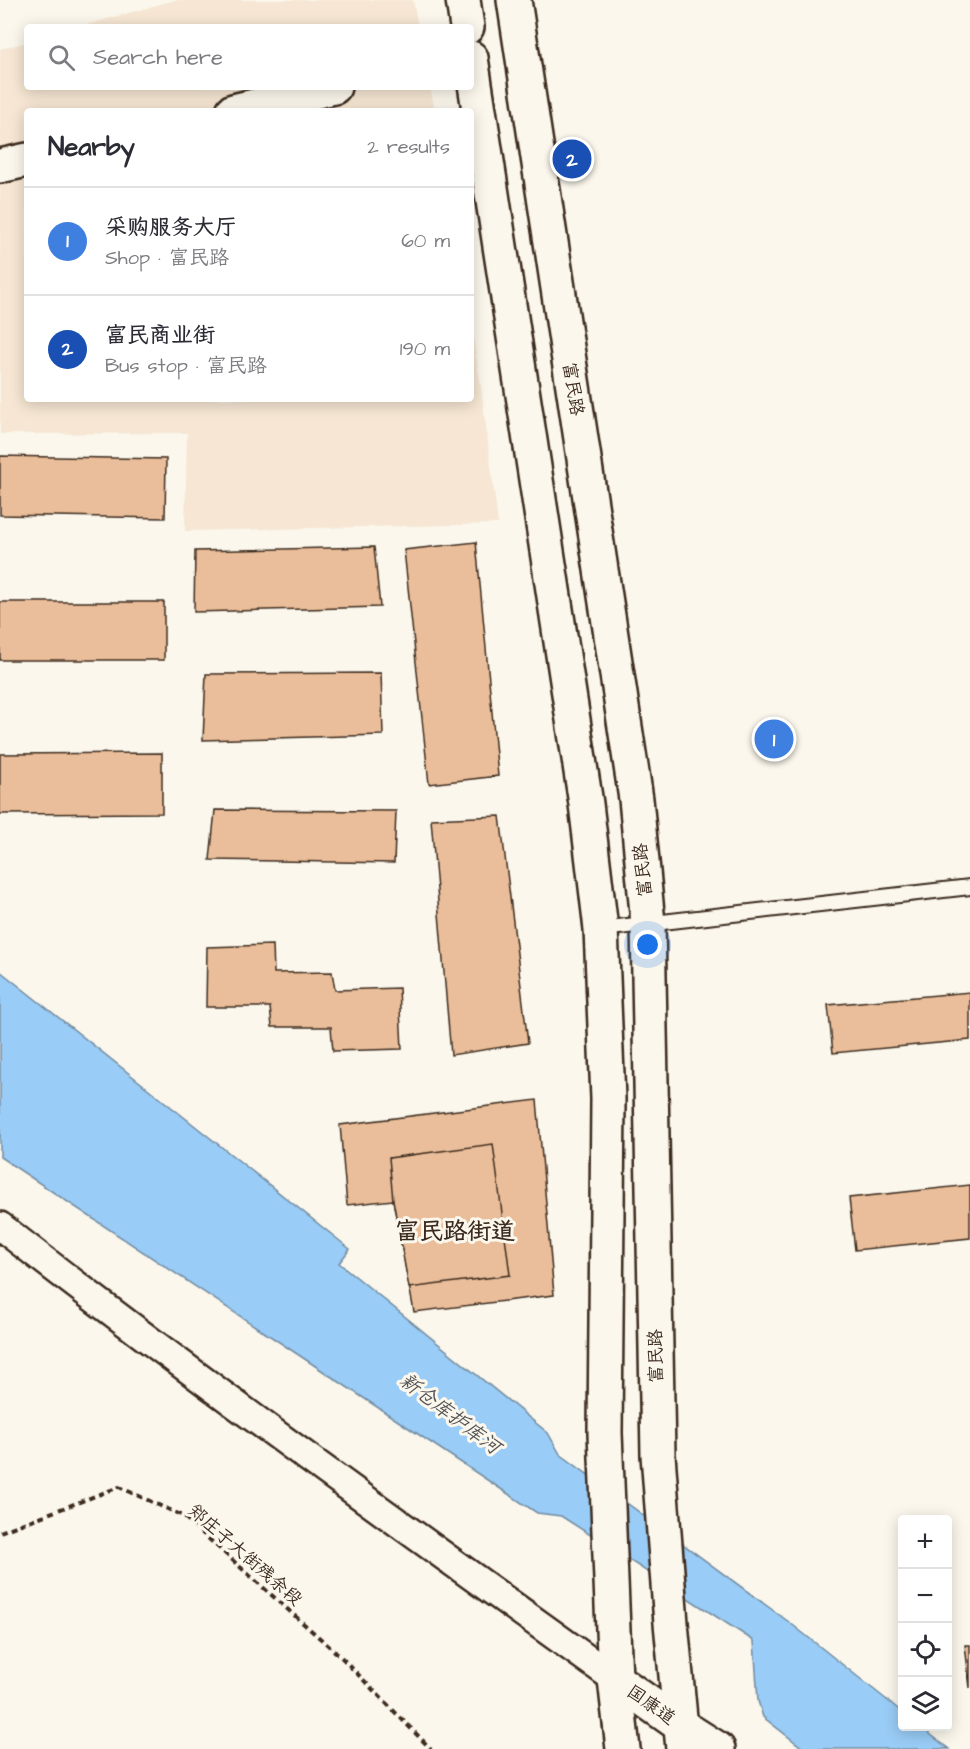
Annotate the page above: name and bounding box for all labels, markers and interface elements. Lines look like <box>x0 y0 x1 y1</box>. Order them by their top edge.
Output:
search box <box>24 24 474 90</box>
icon: search <box>45 41 78 74</box>
text: Search here <box>93 42 223 73</box>
text: Nearby <box>48 129 135 165</box>
text: 2 results <box>367 133 450 161</box>
pin: 2 <box>552 136 592 182</box>
text: 采购服务大厅 <box>105 212 237 243</box>
text: 1 <box>66 227 69 255</box>
text: 60 m <box>401 227 450 255</box>
text: Shop · 富民路 <box>105 244 229 272</box>
text: 富民商业街 <box>105 320 215 351</box>
text: 2 <box>62 335 73 363</box>
text: 190 m <box>400 335 450 363</box>
text: Bus stop · 富民路 <box>105 352 267 380</box>
street label: 富民路 <box>556 360 590 418</box>
pin: 1 <box>754 716 794 762</box>
street label: 富民路 <box>628 842 658 898</box>
your location <box>633 930 662 959</box>
district label: 富民路街道 <box>395 1215 515 1249</box>
street label: 富民路 <box>643 1329 669 1383</box>
water label: 新仓库护库河 <box>394 1367 509 1463</box>
street label: 郑庄子大街残余段 <box>182 1498 308 1612</box>
map controls <box>898 1515 952 1731</box>
button: + <box>898 1515 952 1569</box>
button: − <box>898 1569 952 1623</box>
button: locate <box>898 1623 952 1677</box>
button: layers <box>898 1677 952 1731</box>
street label: 国康道 <box>622 1679 680 1731</box>

